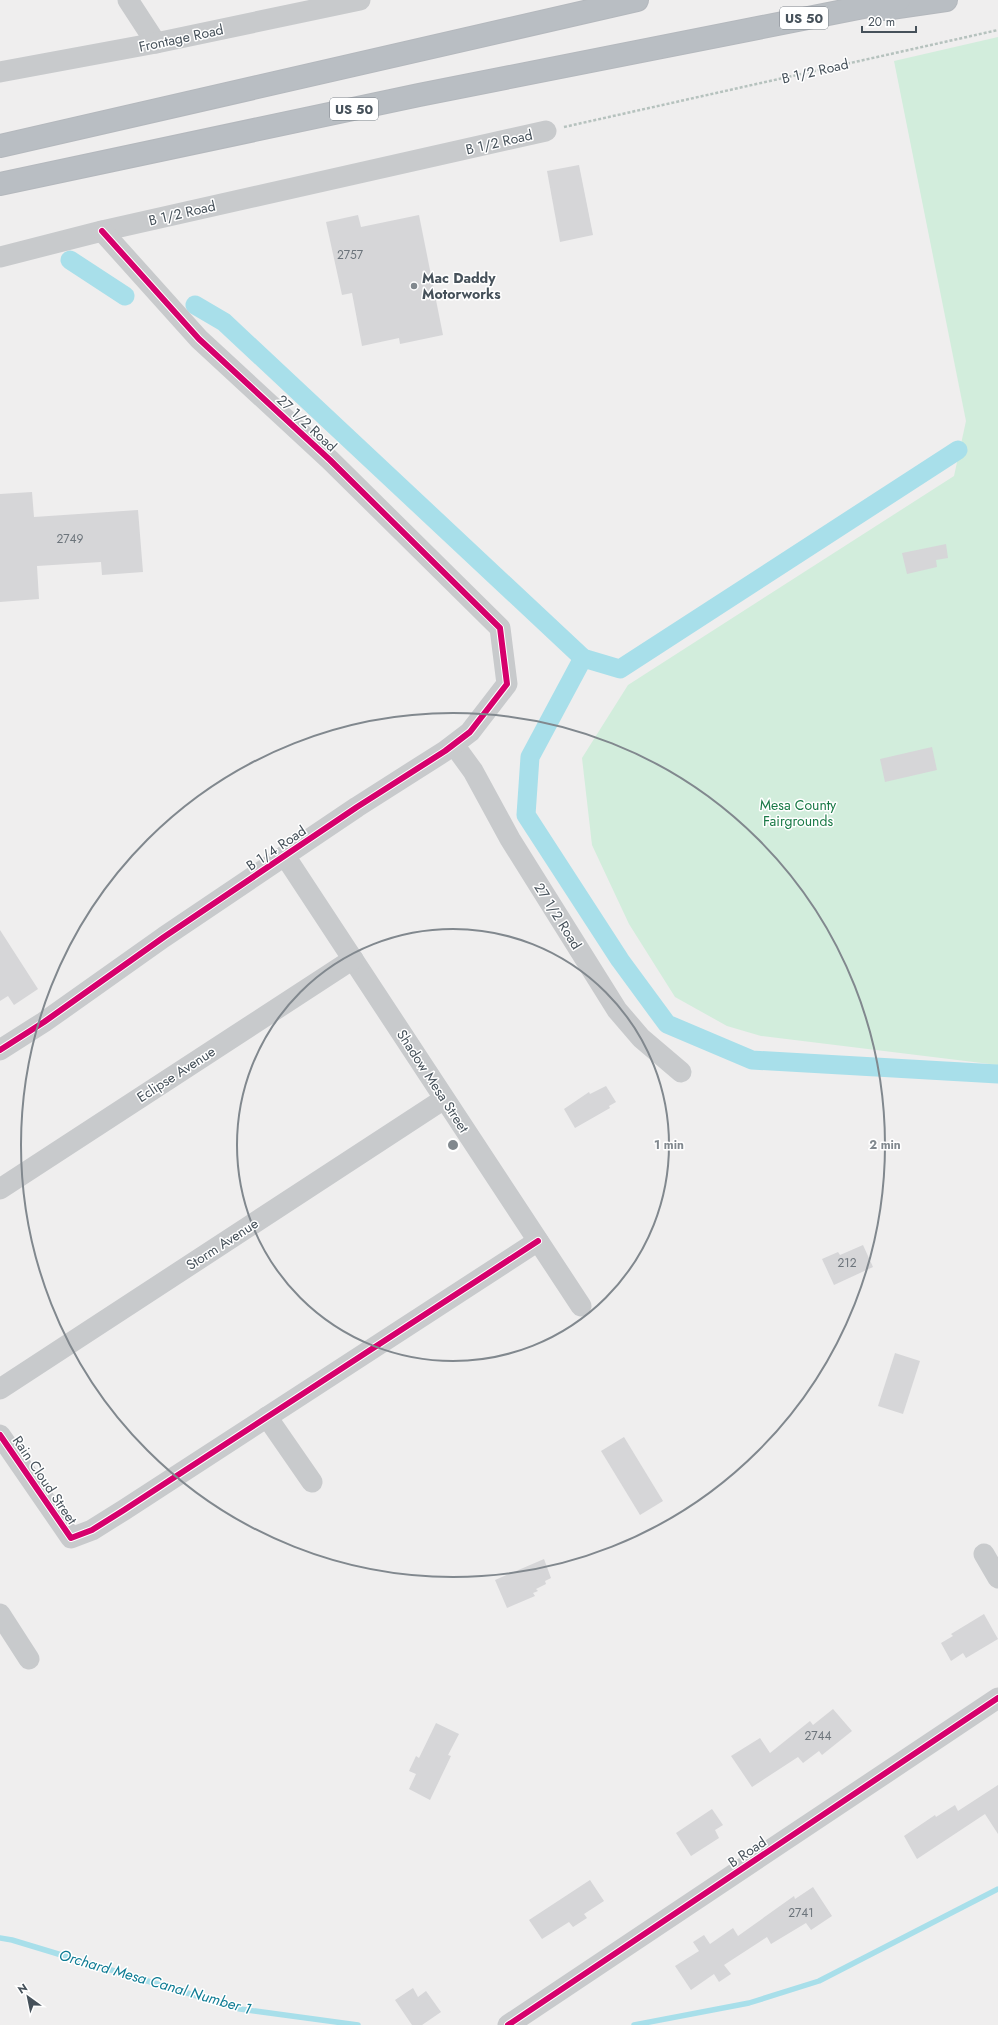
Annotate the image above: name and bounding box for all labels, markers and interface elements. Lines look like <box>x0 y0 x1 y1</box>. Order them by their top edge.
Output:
road number: US 50 <box>780 7 828 29</box>
scale bar <box>862 8 916 34</box>
text: 20 m <box>868 13 895 31</box>
street label: Frontage Road <box>137 19 225 57</box>
street label: B 1/2 Road <box>780 54 850 88</box>
road number: US 50 <box>330 98 378 120</box>
street label: B 1/2 Road <box>464 125 534 159</box>
street label: B 1/2 Road <box>147 196 217 230</box>
house number: 2757 <box>337 246 364 264</box>
place label: Mac Daddy Motorworks <box>422 268 501 304</box>
marker: Mac Daddy Motorworks <box>409 281 419 291</box>
street label: 27 1/2 Road <box>273 390 341 456</box>
house number: 2749 <box>56 530 84 548</box>
park label: Mesa County Fairgrounds <box>760 795 837 831</box>
street label: B 1/4 Road <box>242 821 310 875</box>
street label: 27 1/2 Road <box>530 879 586 953</box>
street label: Shadow Mesa Street <box>392 1025 474 1137</box>
street label: Eclipse Avenue <box>133 1041 219 1107</box>
text: 1 min <box>654 1136 684 1154</box>
text: 2 min <box>869 1136 901 1154</box>
centre of rings <box>446 1138 460 1152</box>
street label: Storm Avenue <box>182 1213 262 1275</box>
house number: 212 <box>837 1254 857 1272</box>
street label: Rain Cloud Street <box>8 1432 82 1529</box>
house number: 2744 <box>804 1727 832 1745</box>
street label: B Road <box>724 1832 770 1872</box>
house number: 2741 <box>788 1904 814 1922</box>
water label: Orchard Mesa Canal Number 1 <box>56 1944 254 2020</box>
north arrow <box>8 1977 48 2017</box>
text: N <box>15 1980 31 1998</box>

